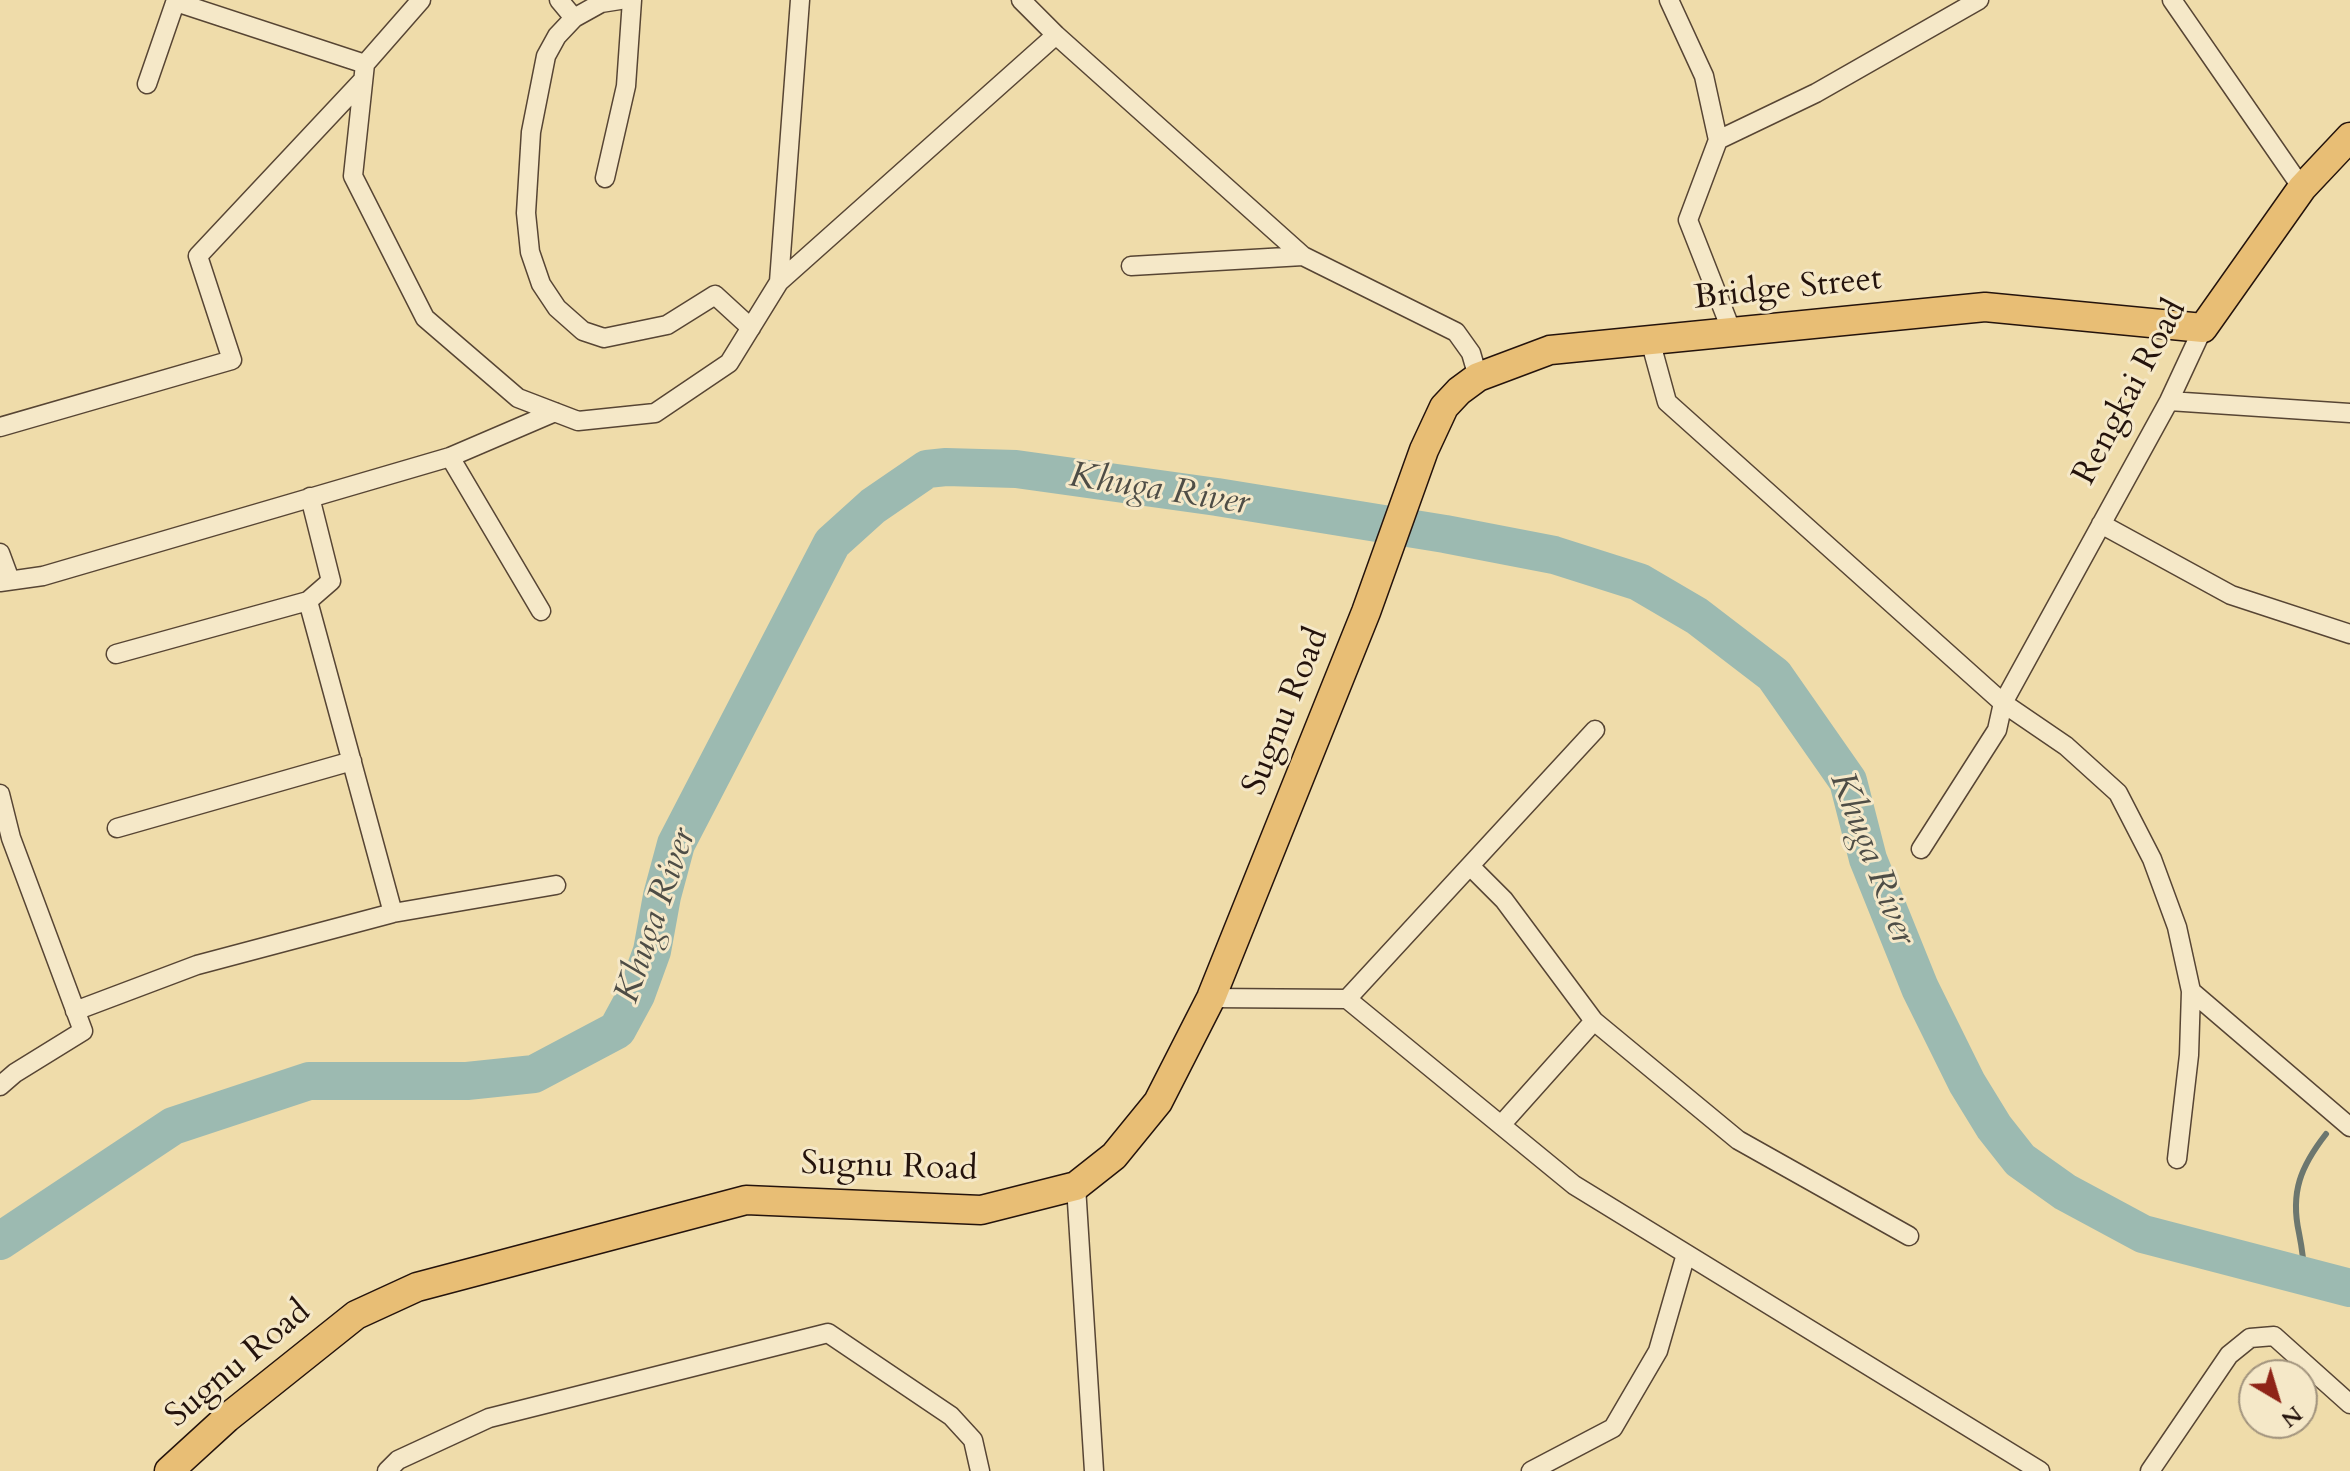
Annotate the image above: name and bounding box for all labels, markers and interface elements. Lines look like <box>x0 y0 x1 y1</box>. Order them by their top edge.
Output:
street label: Bridge Street <box>1692 260 1884 320</box>
street label: Rengkai Road <box>2065 294 2197 492</box>
water label: Khuga River <box>1066 455 1252 527</box>
street label: Sugnu Road <box>1235 622 1339 802</box>
water label: Khuga River <box>1818 766 1924 952</box>
water label: Khuga River <box>607 823 707 1009</box>
street label: Sugnu Road <box>800 1145 978 1191</box>
street label: Sugnu Road <box>158 1293 320 1437</box>
north arrow <box>2238 1359 2318 1439</box>
text: N <box>2275 1399 2308 1434</box>

